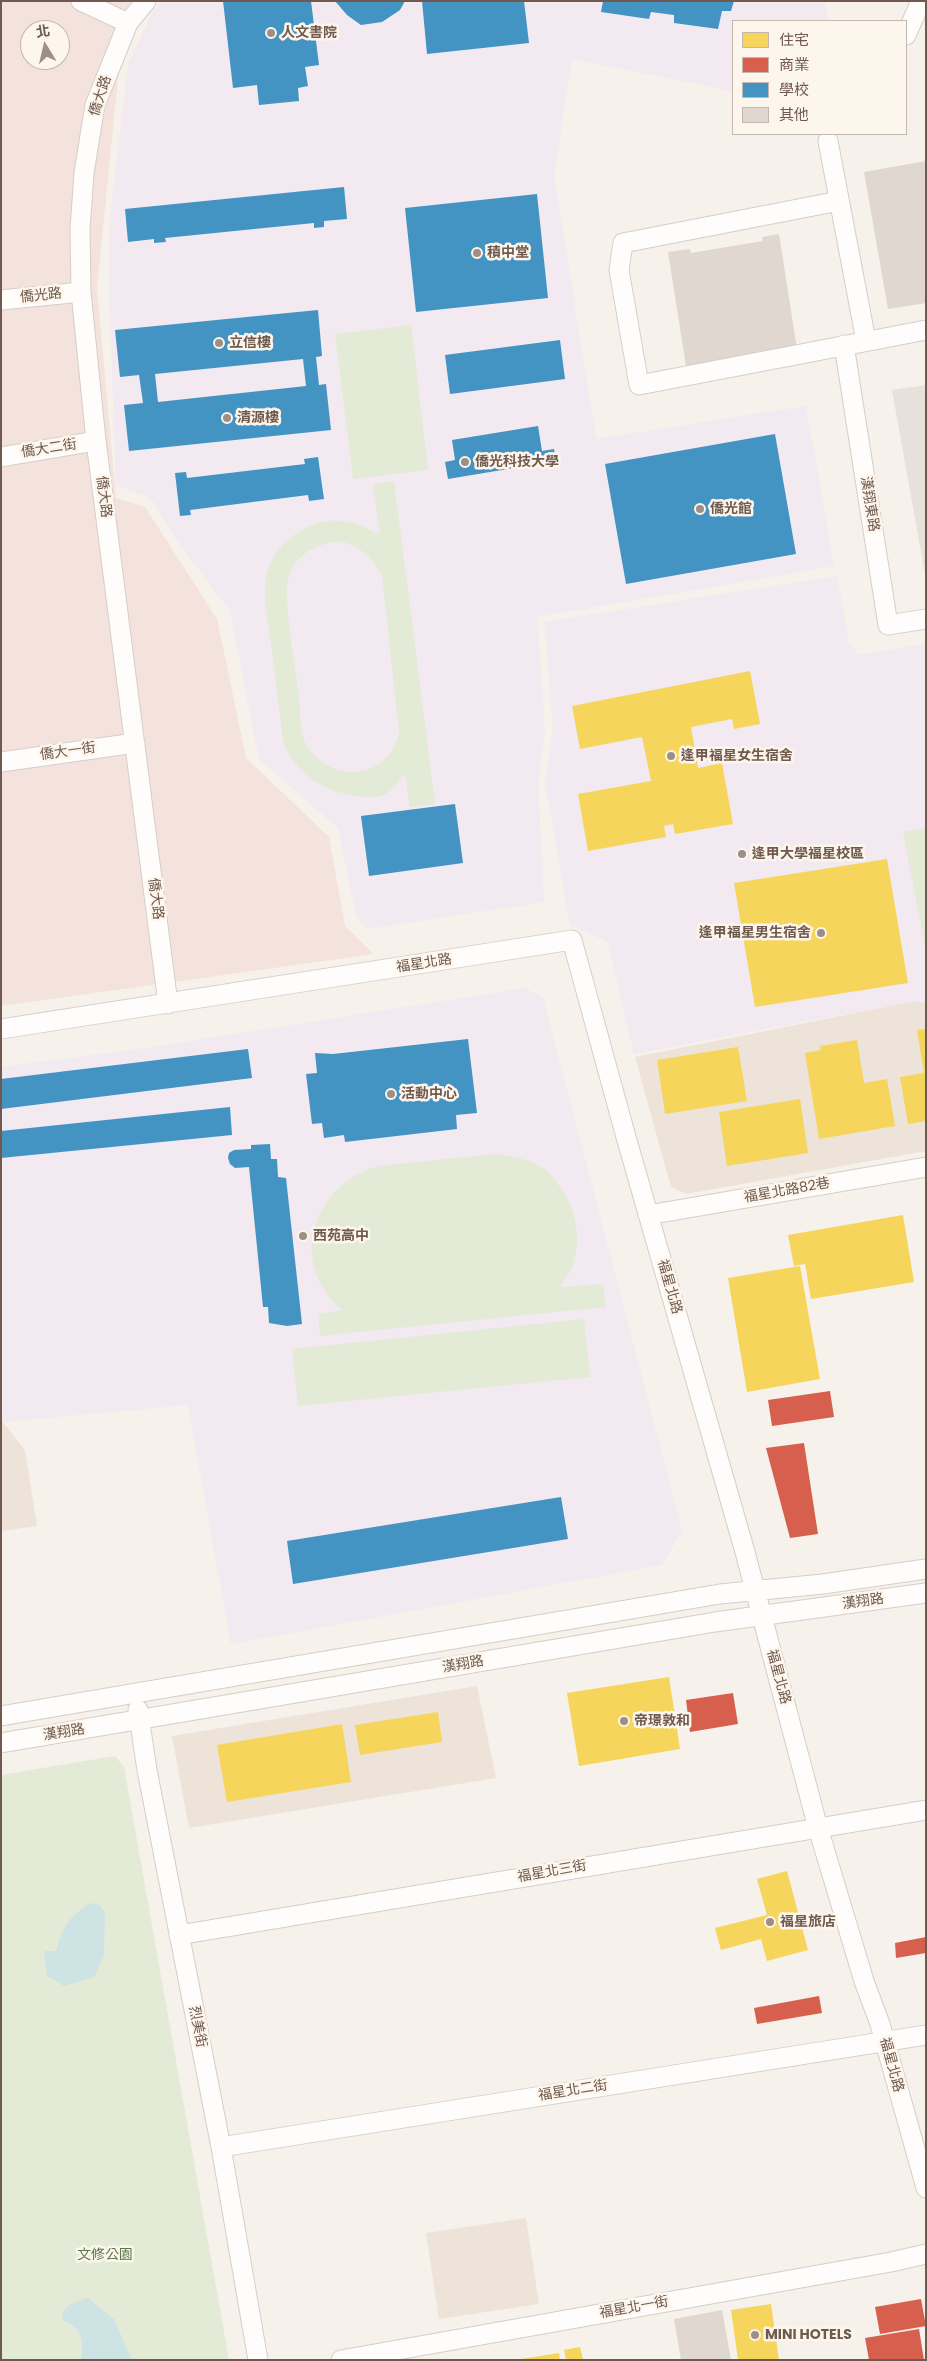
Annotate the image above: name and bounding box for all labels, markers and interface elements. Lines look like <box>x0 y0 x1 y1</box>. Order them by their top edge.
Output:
north arrow <box>20 20 70 70</box>
text: 北 <box>34 20 51 42</box>
legend <box>732 20 907 135</box>
place label: 人文書院 <box>281 25 337 41</box>
marker: 人文書院 <box>265 27 277 39</box>
text: 住宅 <box>779 29 809 50</box>
text: 商業 <box>779 54 809 75</box>
street label: 僑大路 <box>87 73 115 119</box>
text: 學校 <box>779 79 809 100</box>
text: 其他 <box>779 104 809 125</box>
place label: 積中堂 <box>487 245 529 261</box>
marker: 積中堂 <box>471 247 483 259</box>
street label: 僑光路 <box>19 285 63 307</box>
place label: 立信樓 <box>229 335 271 351</box>
marker: 立信樓 <box>213 337 225 349</box>
place label: 清源樓 <box>237 410 279 426</box>
marker: 清源樓 <box>221 412 233 424</box>
street label: 僑大二街 <box>20 436 78 462</box>
place label: 僑光科技大學 <box>475 454 559 470</box>
marker: 僑光科技大學 <box>459 456 471 468</box>
street label: 僑大路 <box>92 475 114 519</box>
street label: 漢翔東路 <box>856 475 882 533</box>
place label: 僑光館 <box>710 501 752 517</box>
marker: 僑光館 <box>694 503 706 515</box>
street label: 僑大一街 <box>39 740 97 764</box>
place label: 逢甲福星女生宿舍 <box>681 748 793 764</box>
marker: 逢甲福星女生宿舍 <box>665 750 677 762</box>
place label: 逢甲大學福星校區 <box>752 846 864 862</box>
marker: 逢甲大學福星校區 <box>736 848 748 860</box>
street label: 僑大路 <box>144 877 166 921</box>
place label: 逢甲福星男生宿舍 <box>699 925 811 941</box>
marker: 逢甲福星男生宿舍 <box>815 927 827 939</box>
street label: 福星北路 <box>395 951 453 977</box>
place label: 活動中心 <box>401 1086 457 1102</box>
marker: 活動中心 <box>385 1088 397 1100</box>
street label: 福星北路82巷 <box>743 1175 831 1207</box>
place label: 西苑高中 <box>313 1228 369 1244</box>
marker: 西苑高中 <box>297 1230 309 1242</box>
street label: 福星北路 <box>653 1258 685 1316</box>
street label: 漢翔路 <box>841 1591 885 1613</box>
street label: 福星北路 <box>763 1648 793 1706</box>
street label: 漢翔路 <box>441 1653 485 1677</box>
place label: 帝璟敦和 <box>634 1713 690 1729</box>
marker: 帝璟敦和 <box>618 1715 630 1727</box>
street label: 漢翔路 <box>42 1721 86 1745</box>
street label: 福星北三街 <box>516 1858 588 1886</box>
place label: 福星旅店 <box>780 1914 836 1930</box>
marker: 福星旅店 <box>764 1916 776 1928</box>
street label: 烈美街 <box>185 2005 209 2049</box>
street label: 福星北路 <box>876 2036 906 2094</box>
street label: 福星北二街 <box>537 2077 609 2105</box>
park label: 文修公園 <box>77 2247 133 2263</box>
street label: 福星北一街 <box>598 2294 670 2322</box>
place label: MINI HOTELS <box>765 2327 852 2343</box>
marker: MINI HOTELS <box>749 2329 761 2341</box>

